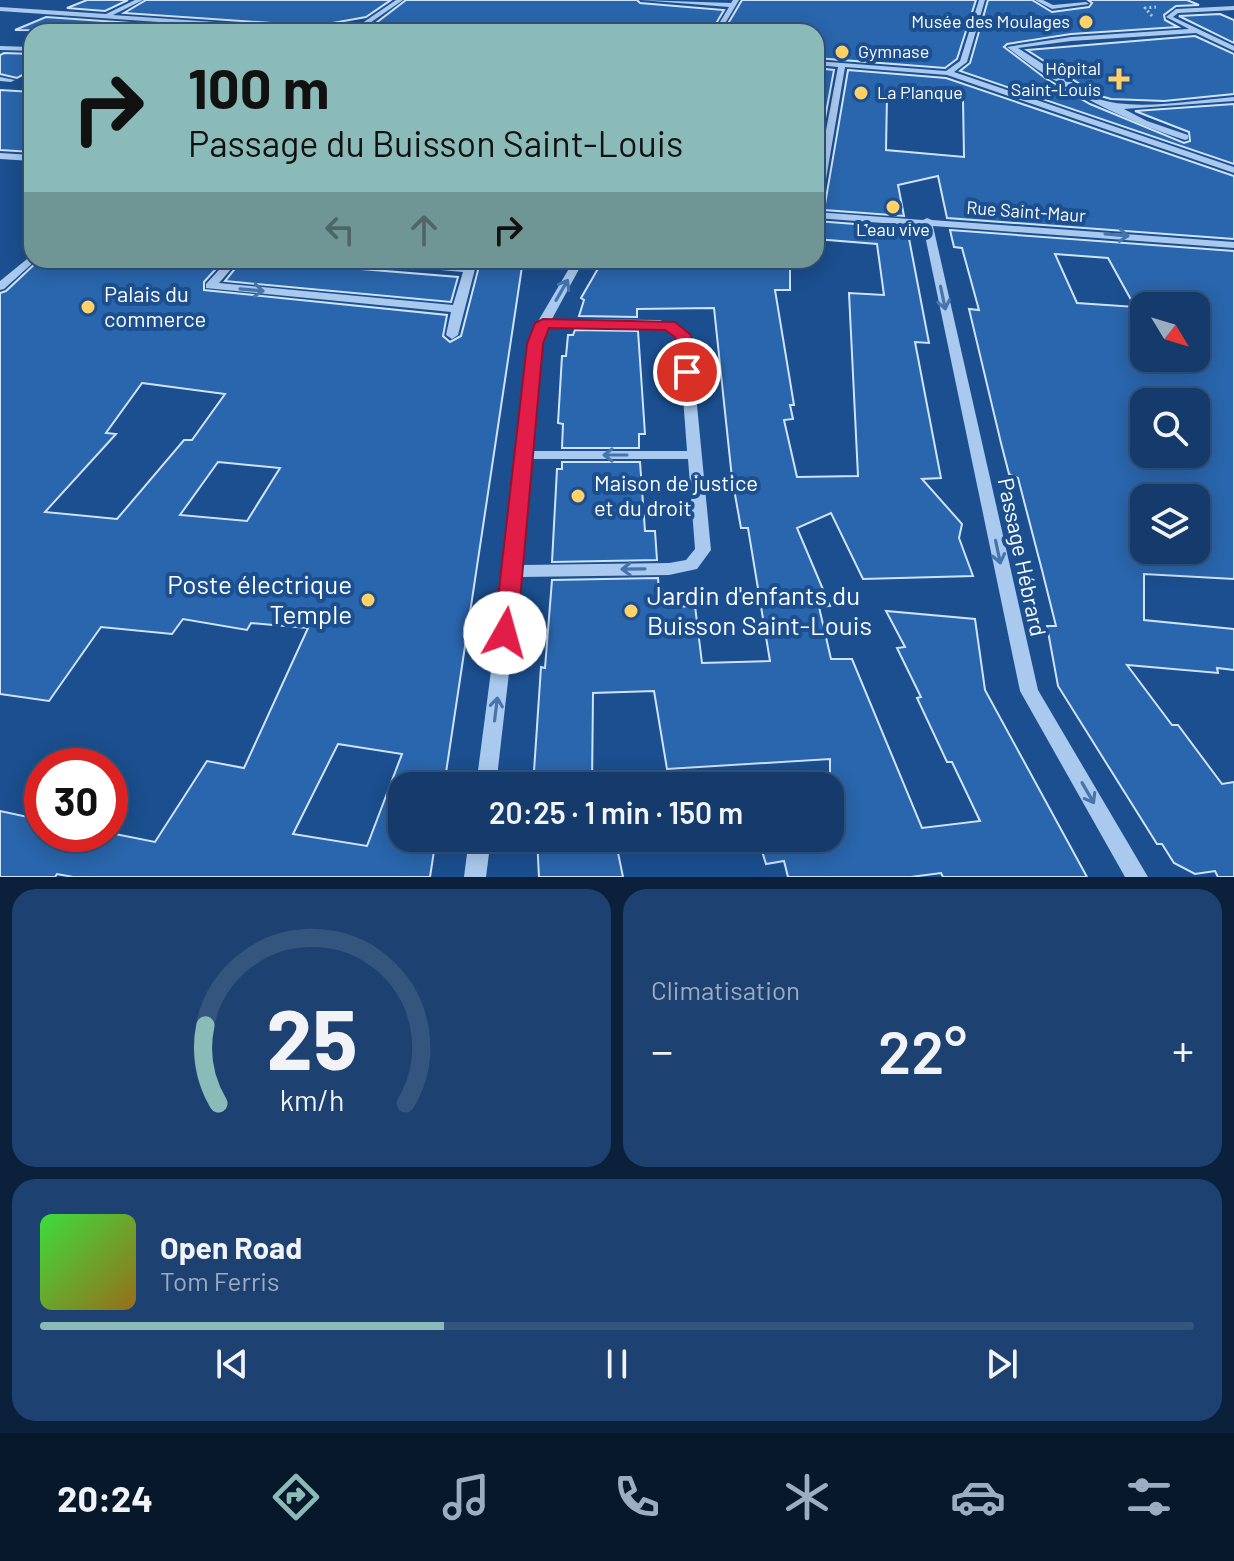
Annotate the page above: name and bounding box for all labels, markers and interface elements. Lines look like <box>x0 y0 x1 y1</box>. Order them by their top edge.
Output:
place label: Musée des Moulages <box>911 10 1070 32</box>
marker: Musée des Moulages <box>1077 13 1095 31</box>
place label: Gymnase <box>858 40 929 62</box>
marker: Gymnase <box>833 43 851 61</box>
text: 100 m <box>188 53 330 120</box>
icon: right <box>56 56 160 160</box>
place label: Hôpital Saint-Louis <box>1011 57 1101 100</box>
marker: Hôpital Saint-Louis <box>1108 68 1130 90</box>
place label: La Planque <box>877 81 963 103</box>
marker: La Planque <box>852 84 870 102</box>
text: Passage du Buisson Saint-Louis <box>188 121 683 164</box>
street label: Rue Saint-Maur <box>966 196 1087 226</box>
marker: L'eau vive <box>884 198 902 216</box>
icon: left <box>318 208 362 252</box>
icon: ahead <box>402 208 446 252</box>
icon: right <box>486 208 530 252</box>
place label: L'eau vive <box>856 218 930 240</box>
one-way arrow <box>1103 228 1130 243</box>
one-way arrow <box>555 278 571 302</box>
place label: Palais du commerce <box>104 280 206 331</box>
one-way arrow <box>238 283 265 298</box>
one-way arrow <box>936 284 951 310</box>
north arrow <box>1130 292 1210 372</box>
map controls <box>1130 292 1210 564</box>
marker: Palais du commerce <box>79 298 97 316</box>
pin <box>653 338 721 406</box>
icon: arrive <box>665 350 709 394</box>
button: search <box>1130 388 1210 468</box>
one-way arrow <box>602 447 629 463</box>
place label: Maison de justice et du droit <box>594 469 758 520</box>
street label: Passage Hébrard <box>993 475 1052 638</box>
button: layers <box>1130 484 1210 564</box>
marker: Maison de justice et du droit <box>569 487 587 505</box>
one-way arrow <box>991 538 1006 564</box>
one-way arrow <box>620 562 647 577</box>
place label: Poste électrique Temple <box>167 568 352 629</box>
place label: Jardin d'enfants du Buisson Saint-Louis <box>647 579 872 640</box>
marker: Poste électrique Temple <box>359 591 377 609</box>
position arrow <box>463 591 547 675</box>
marker: Jardin d'enfants du Buisson Saint-Louis <box>622 602 640 620</box>
one-way arrow <box>489 696 504 722</box>
speed limit sign: 30 <box>24 748 128 852</box>
one-way arrow <box>1081 780 1096 804</box>
text: 20:25 · 1 min · 150 m <box>489 794 743 830</box>
text: Climatisation <box>651 974 800 1005</box>
text: 25 <box>266 987 357 1087</box>
text: 22° <box>878 1014 967 1086</box>
text: − <box>651 1023 673 1076</box>
text: + <box>1172 1023 1194 1076</box>
text: km/h <box>279 1082 344 1117</box>
text: Open Road <box>160 1229 302 1265</box>
text: Tom Ferris <box>160 1265 280 1296</box>
icon: previous <box>210 1342 254 1386</box>
icon: pause <box>595 1342 639 1386</box>
icon: next <box>980 1342 1024 1386</box>
icon: directions <box>268 1469 324 1525</box>
icon: music <box>438 1469 494 1525</box>
icon: phone <box>609 1469 665 1525</box>
icon: climate <box>779 1469 835 1525</box>
icon: car <box>950 1469 1006 1525</box>
icon: filters <box>1121 1469 1177 1525</box>
text: 20:24 <box>57 1476 153 1519</box>

